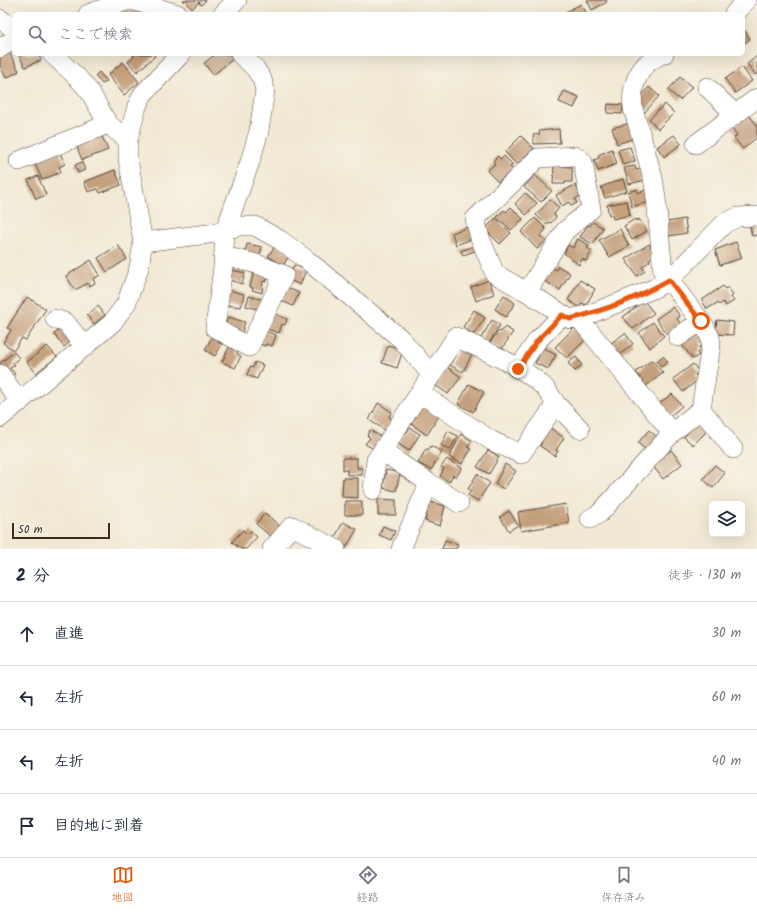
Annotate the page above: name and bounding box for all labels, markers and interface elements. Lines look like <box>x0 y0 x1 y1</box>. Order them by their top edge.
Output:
search box <box>12 12 745 56</box>
icon: search <box>26 23 48 45</box>
text: ここで検索 <box>58 23 133 47</box>
route start <box>692 312 710 330</box>
route end <box>509 360 527 378</box>
map controls <box>709 501 745 537</box>
button: layers <box>709 501 745 537</box>
scale bar <box>12 521 110 540</box>
text: 50 m <box>18 521 43 539</box>
text: 2 分 <box>16 563 49 590</box>
text: 徒歩 · 130 m <box>668 565 741 586</box>
text: 直進 <box>54 622 84 646</box>
icon: ahead <box>16 623 38 645</box>
text: 30 m <box>712 623 741 644</box>
text: 左折 <box>54 686 84 710</box>
icon: left <box>16 687 38 709</box>
text: 60 m <box>712 687 741 708</box>
text: 左折 <box>54 750 84 774</box>
icon: left <box>16 751 38 773</box>
text: 40 m <box>712 751 741 772</box>
text: 目的地に到着 <box>54 814 144 838</box>
icon: arrive <box>16 815 38 837</box>
tab: 地図 <box>112 864 134 907</box>
tab: 経路 <box>357 864 379 907</box>
tab: 保存済み <box>602 864 646 907</box>

